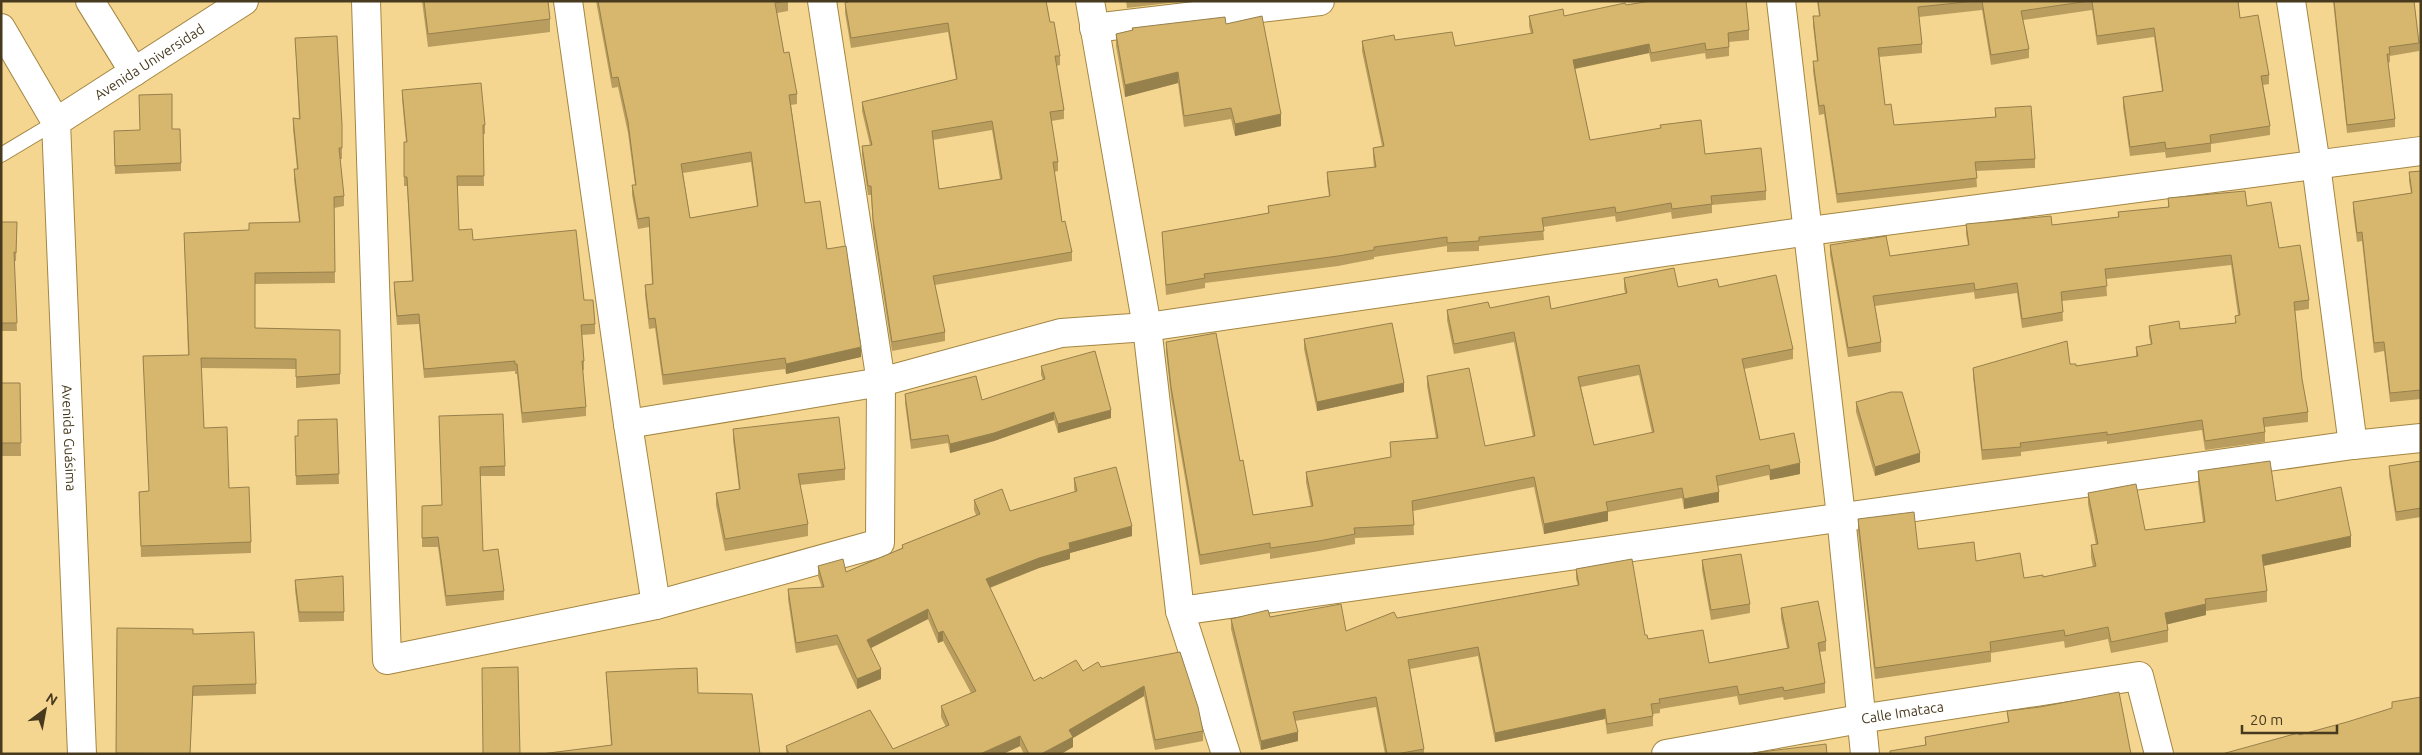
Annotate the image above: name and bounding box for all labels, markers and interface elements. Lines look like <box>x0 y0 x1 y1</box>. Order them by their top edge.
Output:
street label: Avenida Universidad <box>91 21 207 103</box>
street label: Avenida Guásima <box>59 384 79 491</box>
north arrow <box>20 685 70 735</box>
text: N <box>43 689 61 709</box>
street label: Calle Imataca <box>1860 698 1945 727</box>
scale bar <box>2242 702 2337 734</box>
text: 20 m <box>2250 711 2283 728</box>

